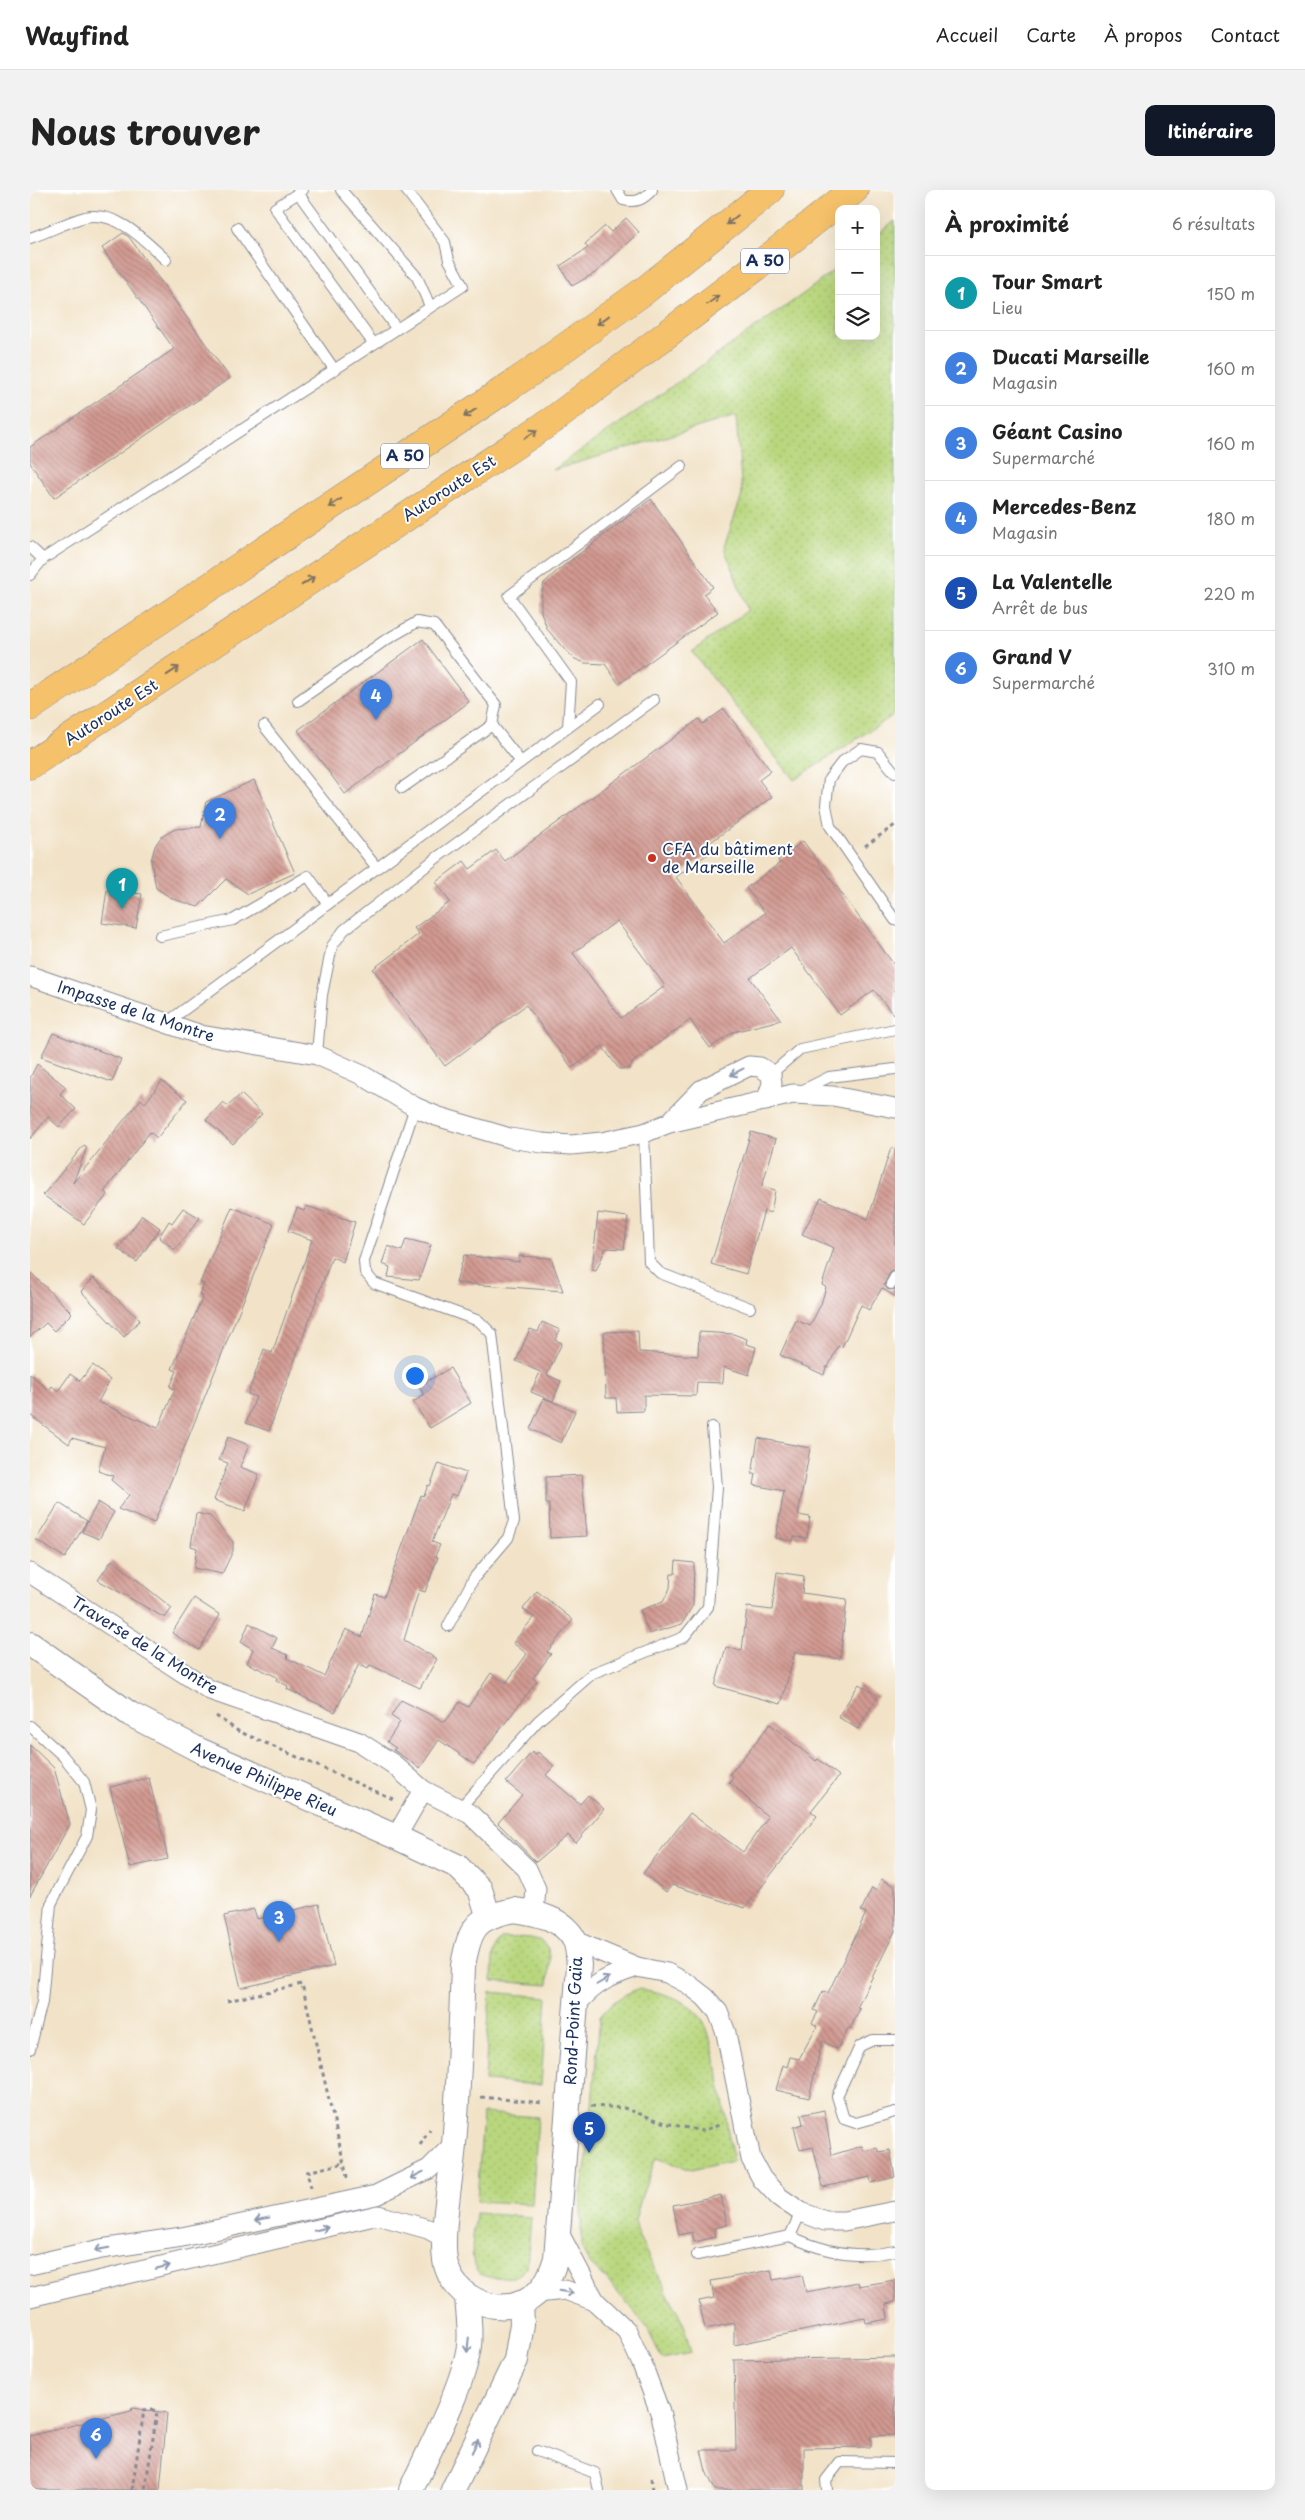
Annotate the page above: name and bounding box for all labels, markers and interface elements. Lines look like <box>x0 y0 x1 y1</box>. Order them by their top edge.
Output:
text: Wayfind <box>25 17 129 53</box>
text: Accueil <box>936 21 998 48</box>
text: Carte <box>1026 21 1076 48</box>
text: À propos <box>1104 21 1182 48</box>
text: Contact <box>1210 21 1280 48</box>
text: Nous trouver <box>30 104 260 157</box>
button: Itinéraire <box>1145 105 1275 156</box>
map controls <box>835 205 880 340</box>
button: + <box>835 205 880 250</box>
text: À proximité <box>945 207 1069 239</box>
text: 6 résultats <box>1172 211 1255 235</box>
one-way arrow <box>726 215 739 226</box>
road number: A 50 <box>741 248 789 274</box>
button: − <box>835 250 880 295</box>
text: Tour Smart <box>992 267 1103 295</box>
text: 1 <box>957 281 965 305</box>
text: 150 m <box>1207 281 1255 305</box>
one-way arrow <box>706 295 720 305</box>
button: layers <box>835 295 880 340</box>
text: Lieu <box>992 295 1023 319</box>
one-way arrow <box>596 315 610 325</box>
text: Ducati Marseille <box>992 342 1150 370</box>
text: 2 <box>955 356 967 380</box>
text: 160 m <box>1207 356 1255 380</box>
text: Magasin <box>992 370 1058 394</box>
one-way arrow <box>463 407 477 418</box>
text: Géant Casino <box>992 417 1122 445</box>
one-way arrow <box>524 429 538 439</box>
text: 3 <box>956 431 966 455</box>
text: 160 m <box>1207 431 1255 455</box>
road number: A 50 <box>381 444 429 468</box>
text: Supermarché <box>992 445 1095 469</box>
street label: Autoroute Est <box>397 448 500 526</box>
text: Mercedes-Benz <box>992 492 1136 520</box>
one-way arrow <box>328 498 342 508</box>
text: 4 <box>956 506 966 530</box>
text: 180 m <box>1207 506 1255 530</box>
text: Magasin <box>992 520 1058 544</box>
text: La Valentelle <box>992 567 1112 595</box>
one-way arrow <box>301 576 315 586</box>
text: 5 <box>956 581 966 605</box>
text: 220 m <box>1204 581 1255 605</box>
text: Arrêt de bus <box>992 595 1088 619</box>
text: Grand V <box>992 642 1072 670</box>
text: 6 <box>955 656 967 680</box>
text: 310 m <box>1207 656 1255 680</box>
one-way arrow <box>166 666 180 676</box>
text: Supermarché <box>992 670 1095 694</box>
street label: Autoroute Est <box>59 672 162 750</box>
pin: 4 <box>360 679 392 720</box>
pin: 2 <box>204 798 236 839</box>
place label: CFA du bâtiment de Marseille <box>662 836 793 878</box>
marker: CFA du bâtiment de Marseille <box>646 852 658 864</box>
pin: 1 <box>106 868 138 909</box>
street label: Impasse de la Montre <box>55 973 218 1047</box>
one-way arrow <box>729 1067 744 1077</box>
your location <box>402 1363 428 1389</box>
street label: Traverse de la Montre <box>67 1589 224 1699</box>
street label: Avenue Philippe Rieu <box>187 1735 341 1821</box>
pin: 3 <box>263 1901 295 1942</box>
street label: Rond-Point Gaïa <box>557 1956 587 2086</box>
one-way arrow <box>596 1975 610 1985</box>
pin: 5 <box>573 2112 605 2153</box>
one-way arrow <box>410 2170 425 2180</box>
one-way arrow <box>254 2215 270 2224</box>
one-way arrow <box>312 2224 328 2233</box>
one-way arrow <box>95 2245 111 2255</box>
one-way arrow <box>154 2262 170 2271</box>
one-way arrow <box>558 2288 574 2298</box>
one-way arrow <box>463 2336 473 2352</box>
pin: 6 <box>80 2418 112 2459</box>
one-way arrow <box>470 2439 480 2454</box>

